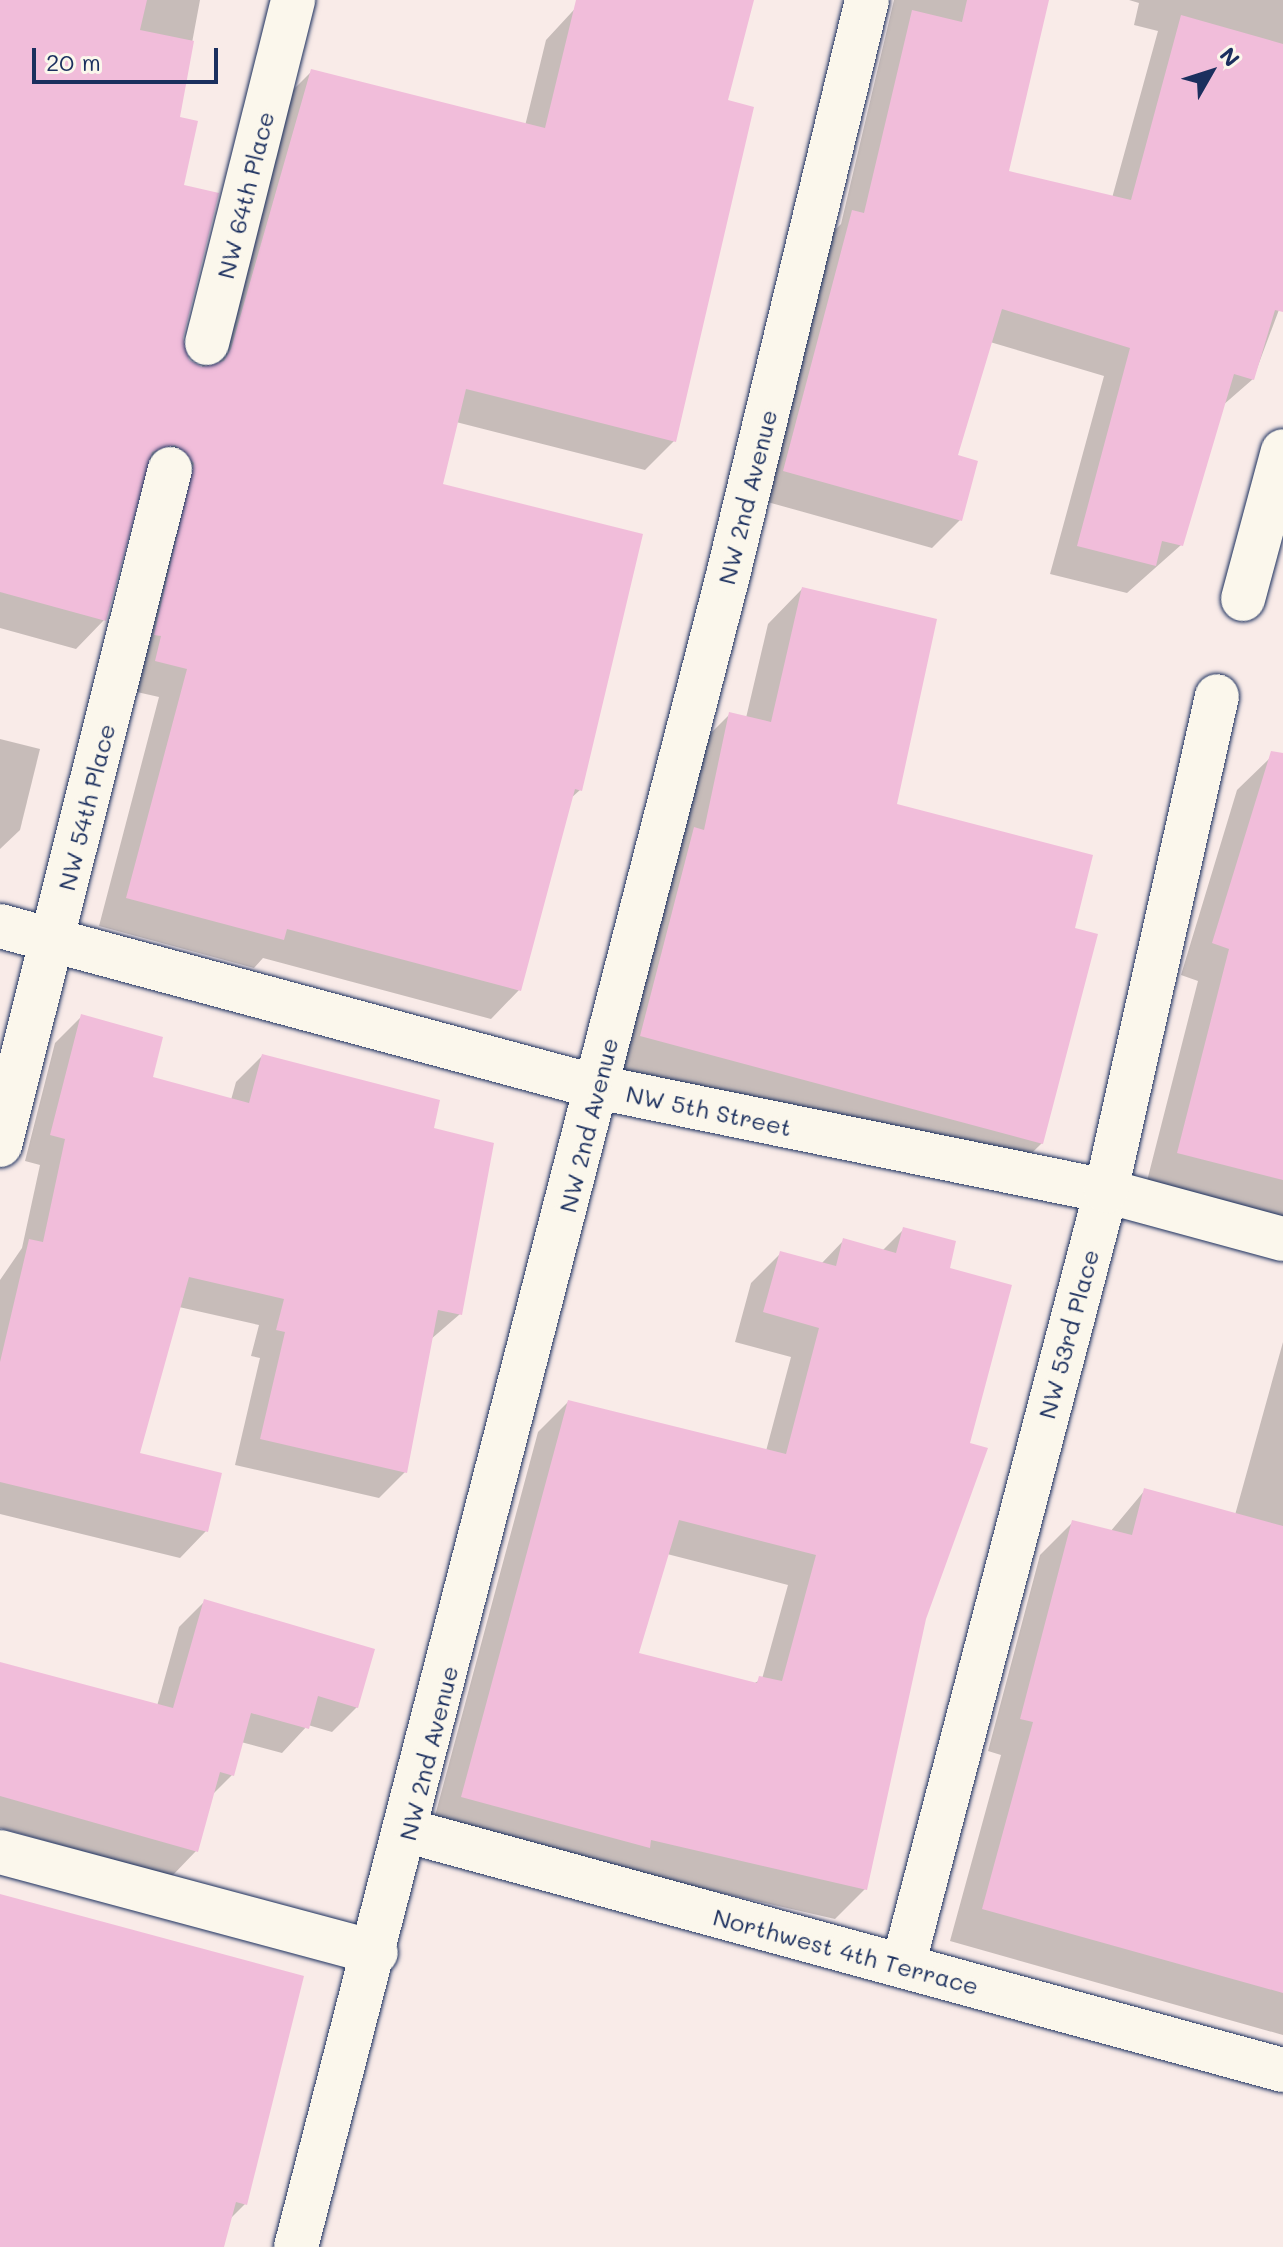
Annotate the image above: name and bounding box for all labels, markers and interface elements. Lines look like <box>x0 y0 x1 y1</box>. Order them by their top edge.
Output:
scale bar <box>36 32 222 82</box>
north arrow <box>1171 32 1251 112</box>
text: N <box>1214 41 1247 72</box>
text: 20 m <box>46 46 101 77</box>
street label: NW 64th Place <box>210 108 280 282</box>
street label: NW 2nd Avenue <box>711 407 783 587</box>
street label: NW 54th Place <box>51 721 121 893</box>
street label: NW 2nd Avenue <box>552 1035 624 1215</box>
street label: NW 5th Street <box>624 1078 794 1142</box>
street label: NW 53rd Place <box>1032 1246 1104 1422</box>
street label: NW 2nd Avenue <box>392 1663 464 1843</box>
street label: Northwest 4th Terrace <box>710 1902 982 2000</box>

